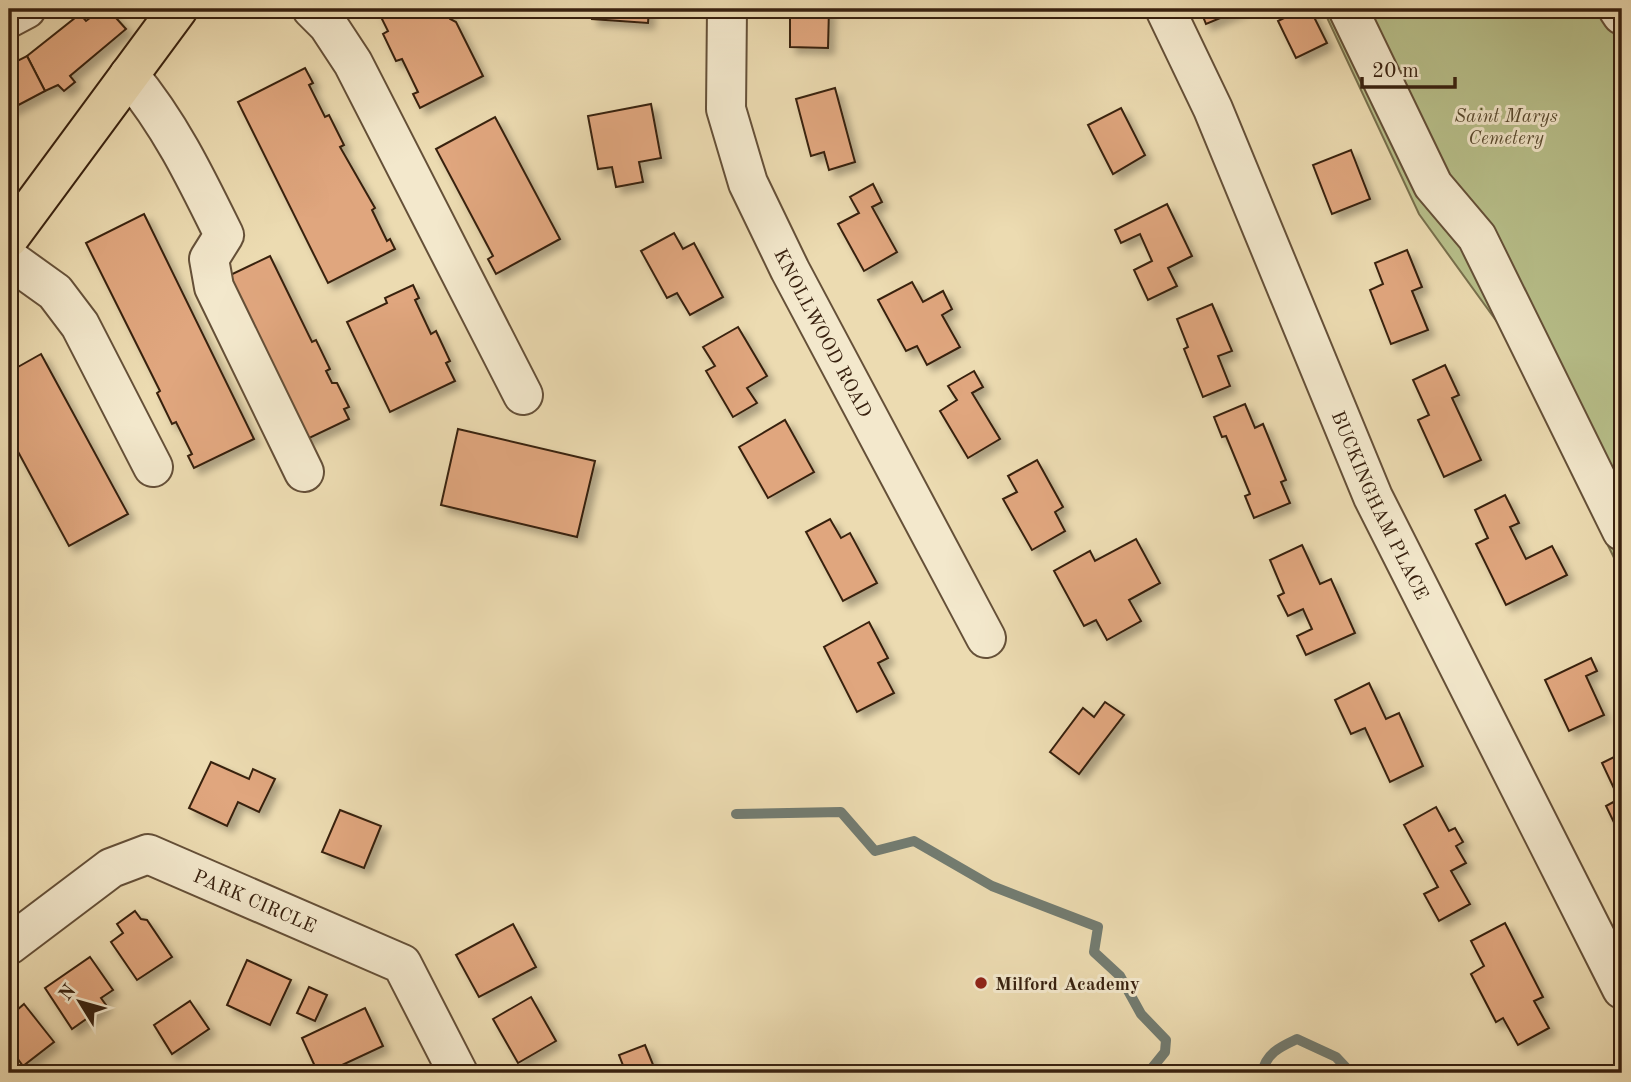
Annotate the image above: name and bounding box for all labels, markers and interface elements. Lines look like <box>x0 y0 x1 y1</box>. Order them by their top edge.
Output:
scale bar <box>1362 46 1454 90</box>
text: 20 m <box>1372 61 1419 82</box>
park label: Saint Marys Cemetery <box>1454 108 1558 149</box>
street label: KNOLLWOOD ROAD <box>769 247 874 421</box>
street label: BUCKINGHAM PLACE <box>1327 409 1430 604</box>
street label: PARK CIRCLE <box>190 868 318 938</box>
north arrow <box>46 967 116 1036</box>
marker: Milford Academy <box>973 975 989 991</box>
place label: Milford Academy <box>995 976 1140 995</box>
text: N <box>56 981 81 1005</box>

